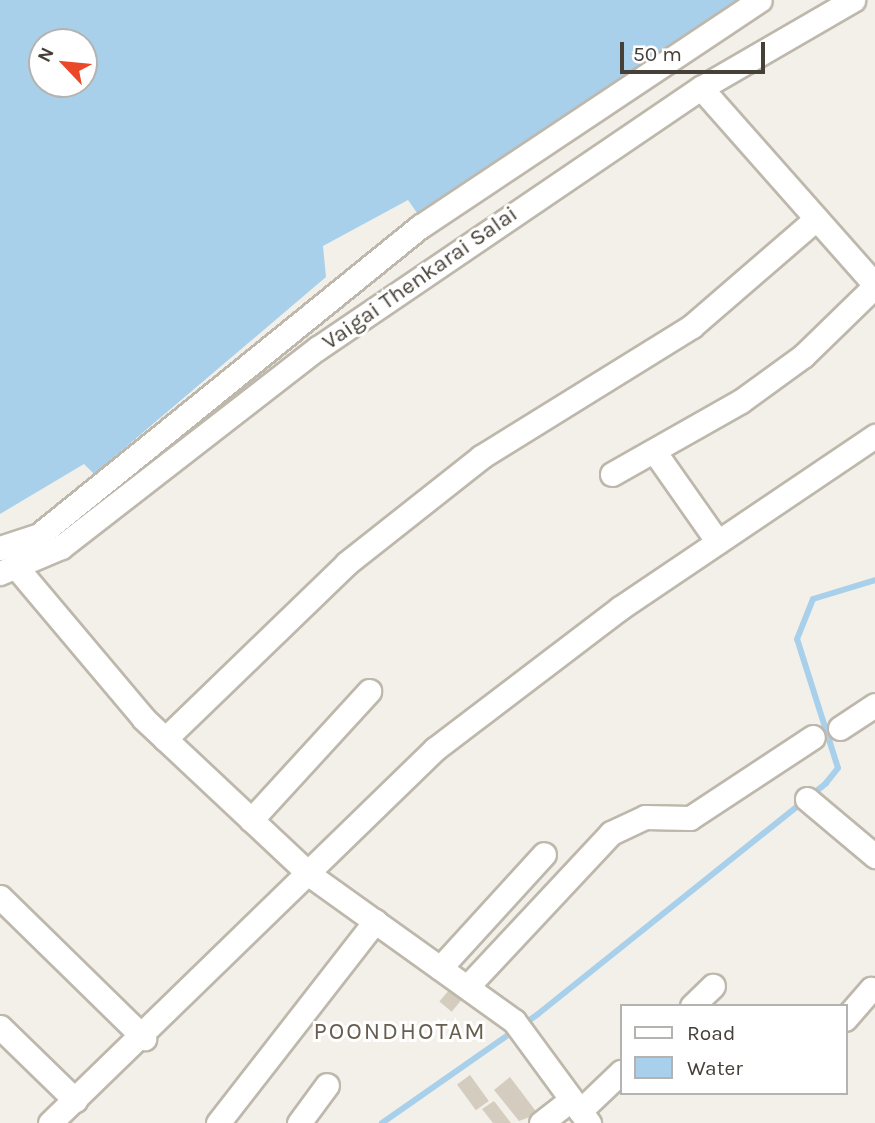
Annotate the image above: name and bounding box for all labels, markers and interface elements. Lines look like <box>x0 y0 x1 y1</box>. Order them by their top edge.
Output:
north arrow <box>28 28 98 98</box>
scale bar <box>623 28 768 72</box>
text: 50 m <box>633 42 682 66</box>
text: N <box>33 44 59 66</box>
street label: Vaigai Thenkarai Salai <box>317 200 523 356</box>
legend <box>620 1004 847 1095</box>
district label: POONDHOTAM <box>315 1018 485 1046</box>
text: Road <box>687 1021 735 1045</box>
text: Water <box>687 1056 743 1080</box>

